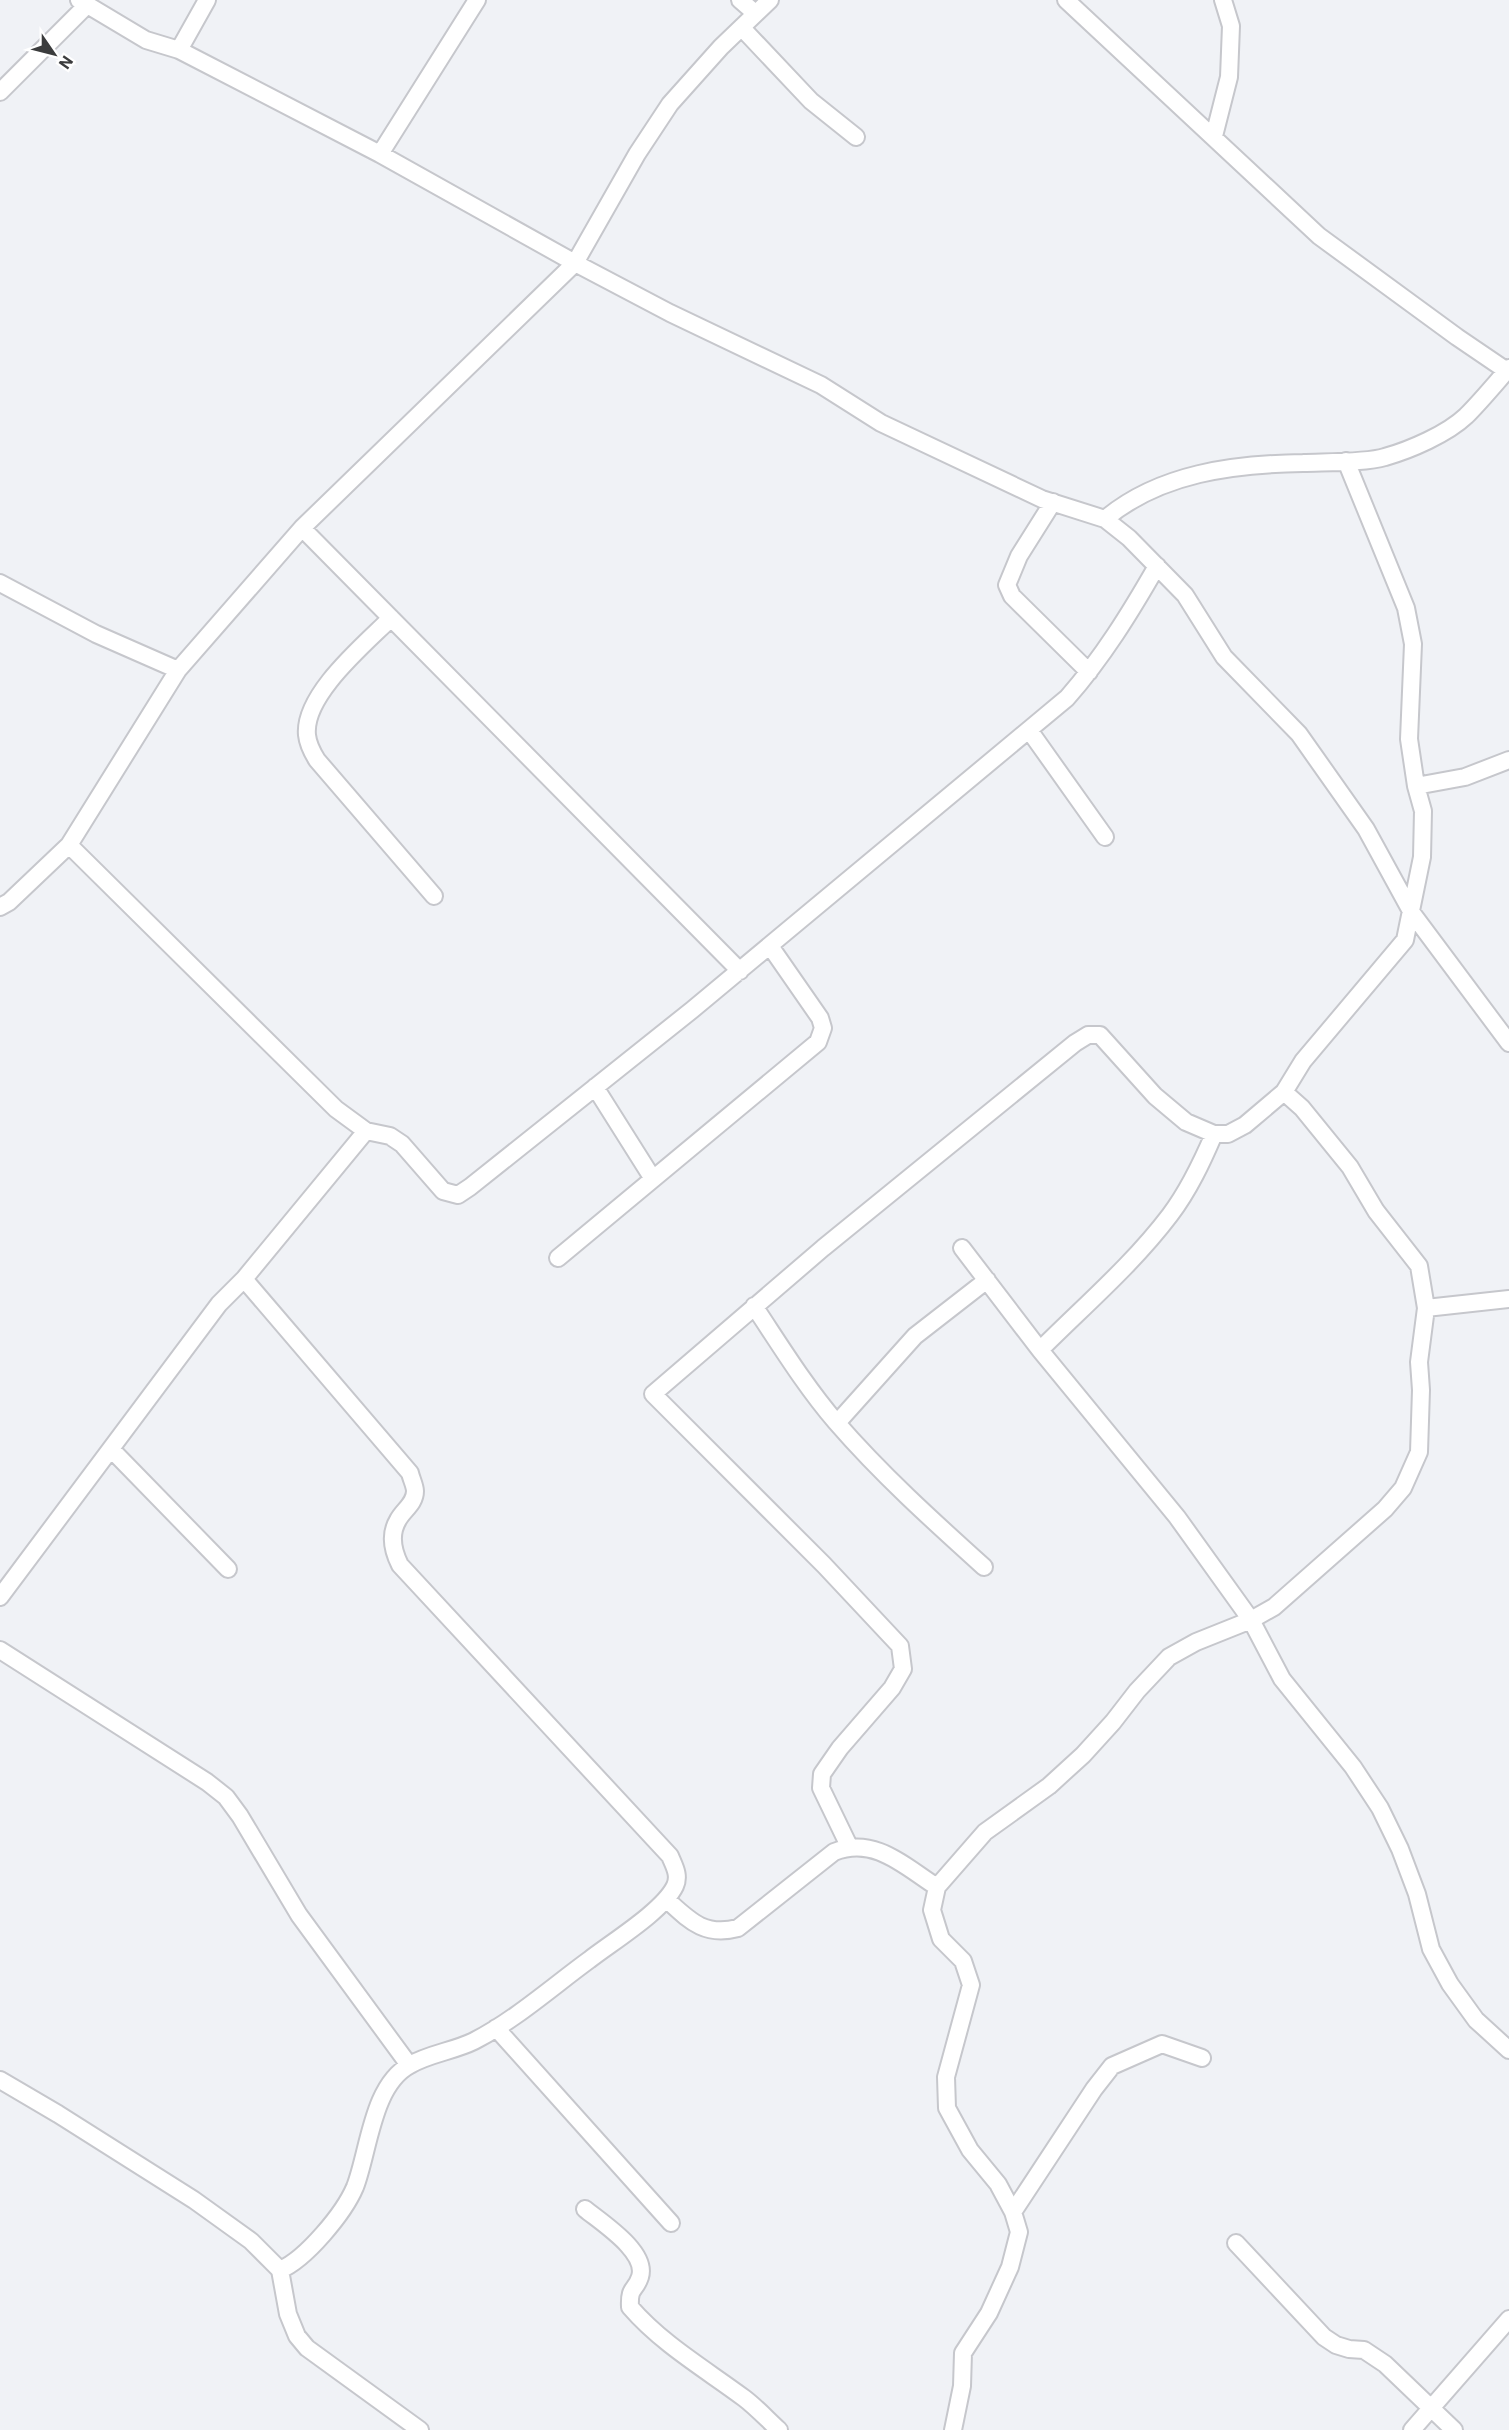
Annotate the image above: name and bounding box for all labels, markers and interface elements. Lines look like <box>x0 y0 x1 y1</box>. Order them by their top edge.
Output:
north arrow <box>24 24 84 84</box>
text: N <box>55 52 77 72</box>

